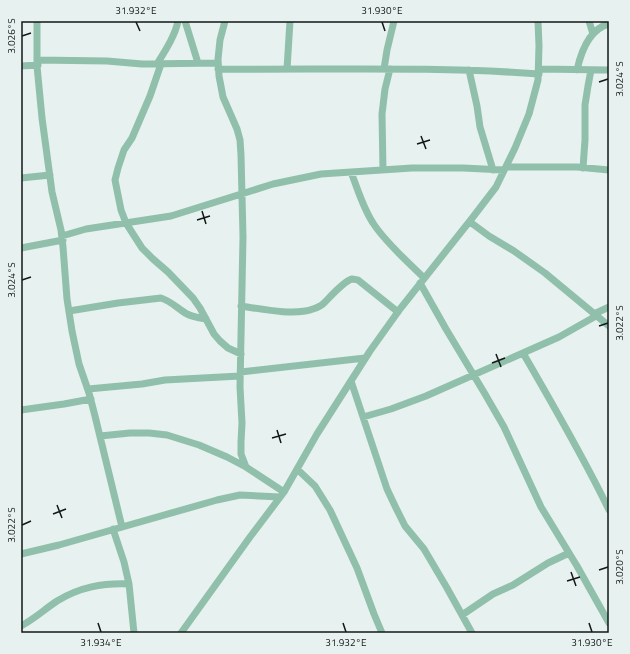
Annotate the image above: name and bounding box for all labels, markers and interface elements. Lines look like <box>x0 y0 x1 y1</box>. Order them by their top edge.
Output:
text: 31.932°E <box>115 3 157 18</box>
text: 31.930°E <box>361 3 403 18</box>
text: 3.026°S <box>4 18 19 54</box>
text: 3.024°S <box>612 61 627 97</box>
text: 3.024°S <box>4 262 19 298</box>
text: 3.022°S <box>612 305 627 341</box>
text: 3.022°S <box>4 507 19 543</box>
text: 3.020°S <box>612 549 627 585</box>
text: 31.934°E <box>80 635 122 650</box>
text: 31.932°E <box>325 635 367 650</box>
text: 31.930°E <box>571 635 613 650</box>

